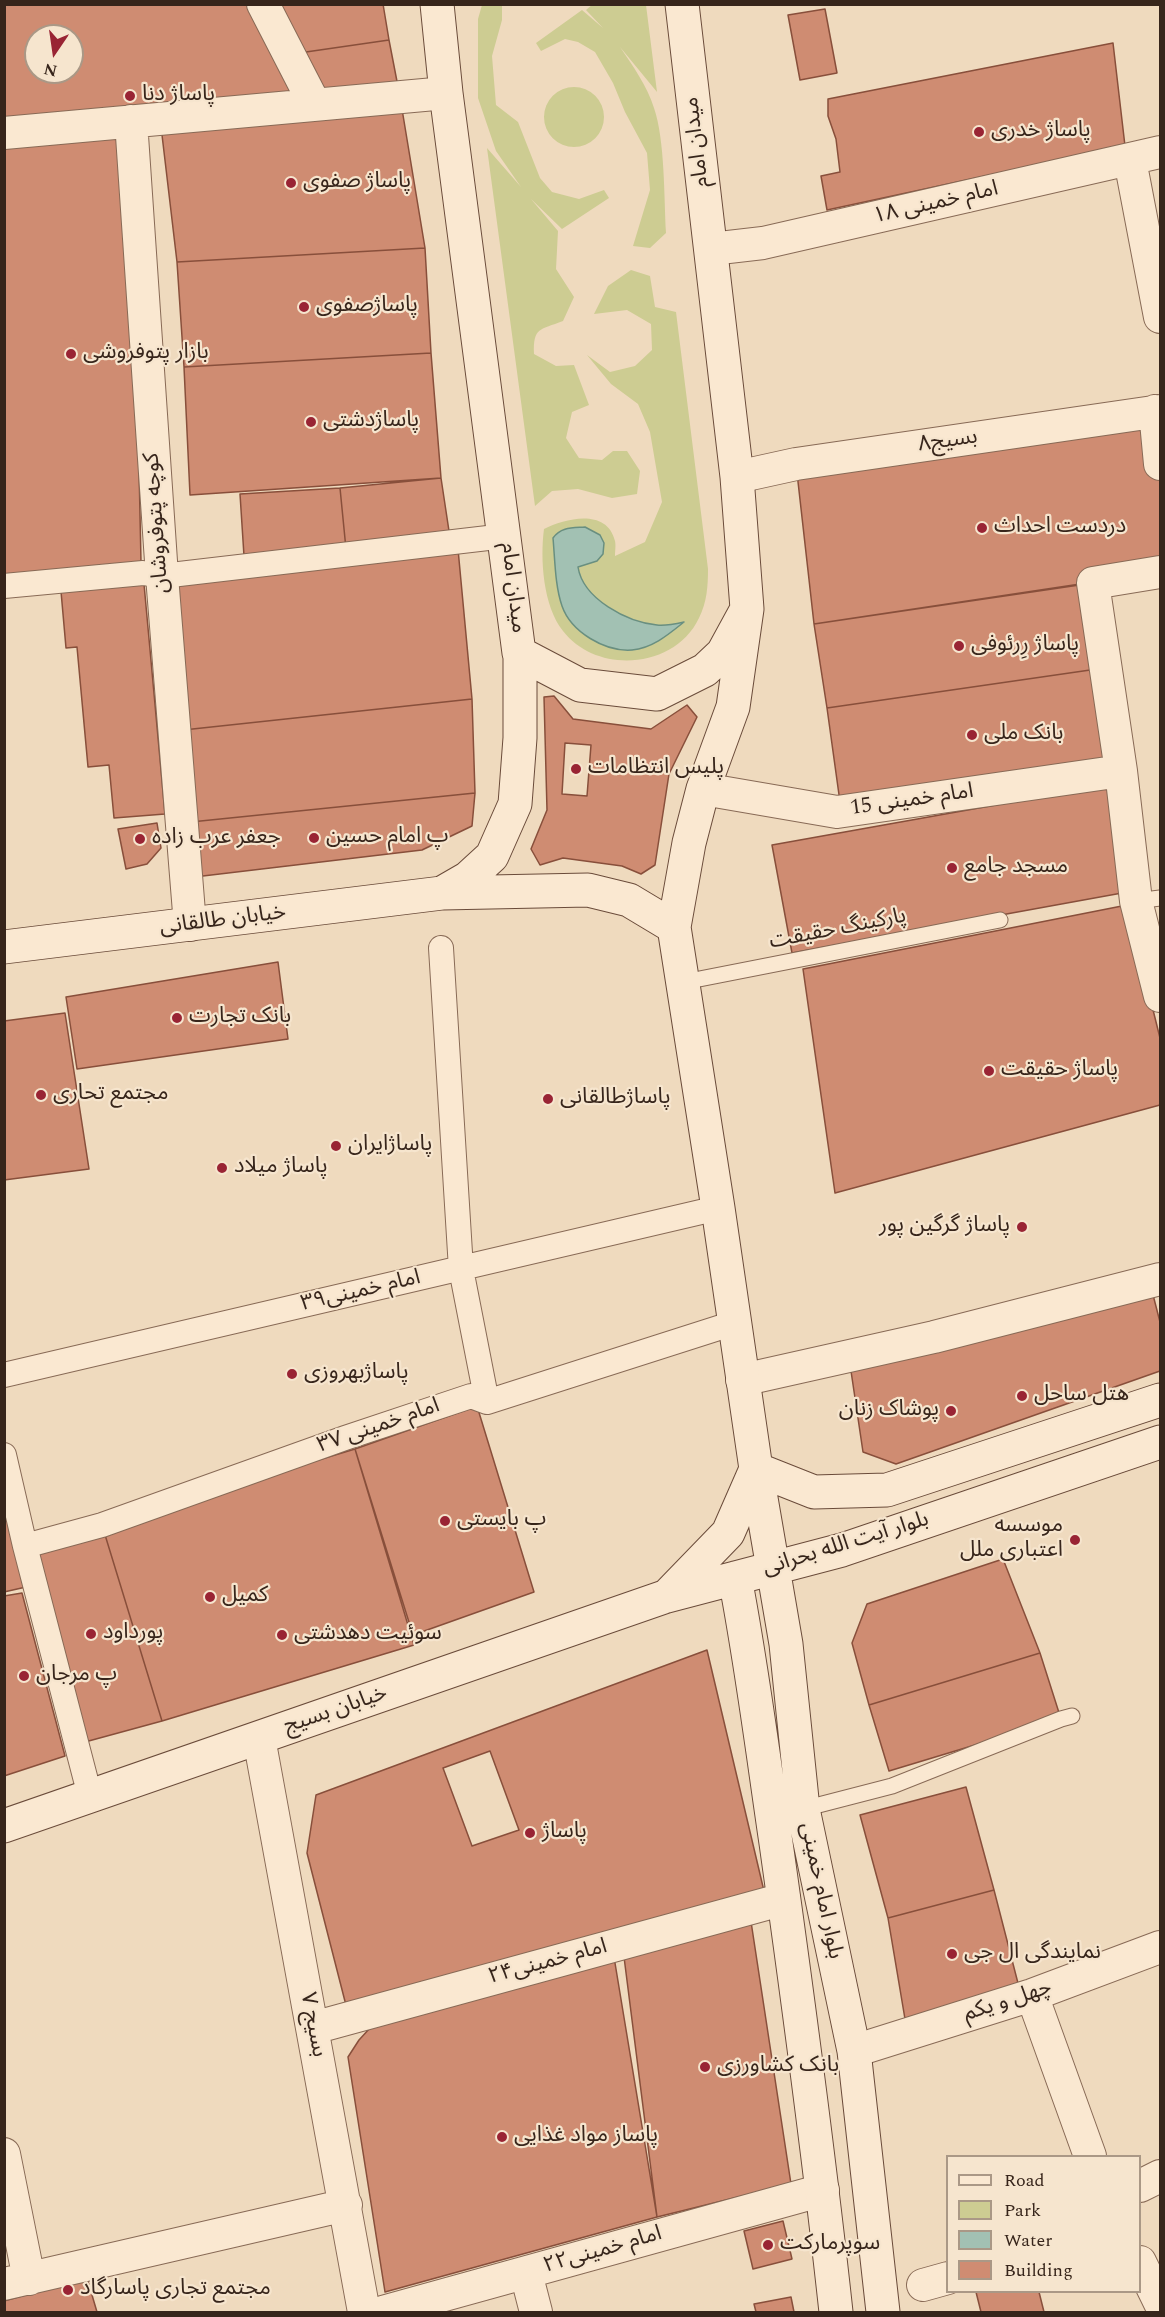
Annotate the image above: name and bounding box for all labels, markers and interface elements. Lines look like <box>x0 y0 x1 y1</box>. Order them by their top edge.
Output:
north arrow <box>24 24 84 84</box>
text: N <box>41 56 59 83</box>
place label: پاساژ دنا <box>142 83 215 109</box>
marker: پاساژ دنا <box>123 89 137 103</box>
street label: میدان امام <box>679 95 717 189</box>
place label: پاساژ خدری <box>991 119 1091 145</box>
marker: پاساژ خدری <box>972 125 986 139</box>
place label: پاساژ صفوی <box>303 170 411 196</box>
marker: پاساژ صفوی <box>284 176 298 190</box>
street label: امام خمینی ۱۸ <box>871 177 1001 231</box>
place label: پاساژصفوی <box>316 294 418 320</box>
marker: پاساژصفوی <box>297 300 311 314</box>
place label: بازار پتوفروشی <box>83 341 209 367</box>
marker: بازار پتوفروشی <box>64 347 78 361</box>
place label: پاساژدشتی <box>323 409 419 435</box>
marker: پاساژدشتی <box>304 415 318 429</box>
street label: بسیج۸ <box>917 425 979 459</box>
street label: کوچه پتوفروشان <box>140 452 176 594</box>
place label: دردست احداث <box>994 515 1126 541</box>
marker: دردست احداث <box>975 521 989 535</box>
street label: میدان امام <box>493 541 531 635</box>
place label: پاساژ رِرئوفی <box>971 633 1079 659</box>
marker: پاساژ رِرئوفی <box>952 639 966 653</box>
place label: بانک ملی <box>984 722 1064 748</box>
marker: بانک ملی <box>965 728 979 742</box>
place label: پلیس انتظامات <box>588 756 724 782</box>
marker: پلیس انتظامات <box>569 762 583 776</box>
street label: امام خمینی 15 <box>849 779 975 823</box>
place label: پ امام حسین <box>326 825 449 851</box>
place label: جعفر عرب زاده <box>152 826 281 852</box>
marker: پ امام حسین <box>307 831 321 845</box>
marker: جعفر عرب زاده <box>133 832 147 846</box>
place label: مسجد جامع <box>964 855 1068 881</box>
marker: مسجد جامع <box>945 861 959 875</box>
street label: خیابان طالقانی <box>158 900 288 942</box>
street label: پارکینگ حقیقت <box>767 904 909 956</box>
place label: بانک تجارت <box>189 1005 291 1031</box>
marker: بانک تجارت <box>170 1011 184 1025</box>
place label: پاساژ حقیقت <box>1001 1058 1118 1084</box>
marker: پاساژ حقیقت <box>982 1064 996 1078</box>
place label: مجتمع تحاری <box>53 1082 168 1108</box>
place label: پاساژطالقانی <box>560 1086 670 1112</box>
marker: مجتمع تحاری <box>34 1088 48 1102</box>
marker: پاساژطالقانی <box>541 1092 555 1106</box>
place label: پاساژایران <box>348 1133 432 1159</box>
marker: پاساژایران <box>329 1139 343 1153</box>
place label: پاساژ میلاد <box>234 1155 328 1181</box>
marker: پاساژ میلاد <box>215 1161 229 1175</box>
place label: پاساژ گرگین پور <box>879 1214 1010 1240</box>
marker: پاساژ گرگین پور <box>1015 1220 1029 1234</box>
street label: امام خمینی۳۹ <box>299 1265 423 1319</box>
place label: پاساژبهروزی <box>304 1361 408 1387</box>
marker: پاساژبهروزی <box>285 1367 299 1381</box>
place label: هتل ساحل <box>1034 1383 1129 1409</box>
marker: هتل ساحل <box>1015 1389 1029 1403</box>
street label: امام خمینی ۳۷ <box>314 1394 444 1460</box>
place label: پوشاک زنان <box>839 1398 939 1424</box>
marker: پوشاک زنان <box>944 1404 958 1418</box>
street label: بلوار آیت الله بحرانی <box>760 1507 932 1583</box>
place label: پ بایستی <box>457 1508 546 1534</box>
marker: پ بایستی <box>438 1514 452 1528</box>
place label: موسسه اعتباری ملل <box>960 1514 1063 1566</box>
marker: موسسه اعتباری ملل <box>1068 1533 1082 1547</box>
place label: کمیل <box>222 1584 268 1610</box>
marker: کمیل <box>203 1590 217 1604</box>
place label: پورداود <box>103 1621 163 1647</box>
place label: سوئیت دهدشتی <box>294 1622 442 1648</box>
marker: پورداود <box>84 1627 98 1641</box>
marker: سوئیت دهدشتی <box>275 1628 289 1642</box>
place label: پ مرجان <box>36 1663 117 1689</box>
marker: پ مرجان <box>17 1669 31 1683</box>
street label: خیابان بسیج <box>281 1681 391 1741</box>
place label: پاساژ <box>542 1820 587 1846</box>
street label: بلوار امام خمینی <box>793 1820 847 1962</box>
marker: پاساژ <box>523 1826 537 1840</box>
street label: امام خمینی۲۴ <box>486 1934 610 1992</box>
place label: نمایندگی ال جی <box>964 1941 1101 1967</box>
marker: نمایندگی ال جی <box>945 1947 959 1961</box>
street label: چهل و یکم <box>961 1975 1055 2029</box>
street label: بسیج ۷ <box>293 1990 331 2060</box>
place label: بانک کشاورزی <box>717 2054 839 2080</box>
marker: بانک کشاورزی <box>698 2060 712 2074</box>
place label: پاساز مواد غذایی <box>514 2124 658 2150</box>
marker: پاساز مواد غذایی <box>495 2130 509 2144</box>
legend <box>946 2155 1141 2293</box>
text: Road <box>1004 2167 1045 2194</box>
text: Park <box>1004 2197 1041 2224</box>
street label: امام خمینی۲۲ <box>541 2221 665 2281</box>
text: Water <box>1004 2227 1052 2254</box>
place label: سوپرمارکت <box>780 2232 880 2258</box>
marker: سوپرمارکت <box>761 2238 775 2252</box>
text: Building <box>1004 2257 1073 2284</box>
place label: مجتمع تجاری پاسارگاد <box>80 2277 271 2303</box>
marker: مجتمع تجاری پاسارگاد <box>61 2283 75 2297</box>

